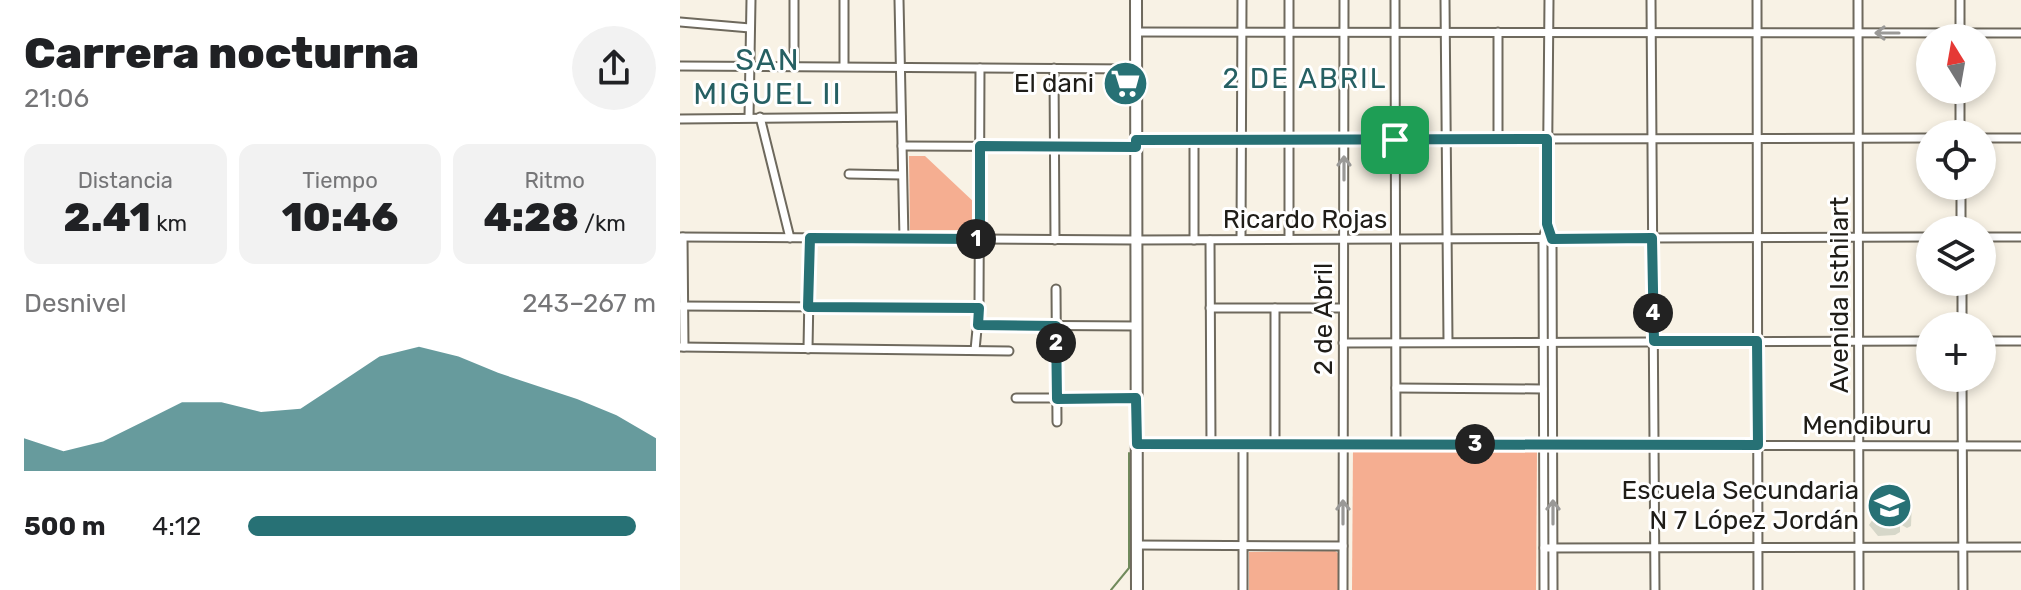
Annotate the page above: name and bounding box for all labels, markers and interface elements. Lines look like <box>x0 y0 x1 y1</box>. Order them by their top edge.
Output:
north arrow <box>1916 24 1996 104</box>
map controls <box>1916 24 1996 392</box>
one-way arrow <box>1874 25 1901 41</box>
button: share <box>572 26 656 110</box>
text: Carrera nocturna <box>24 27 419 79</box>
district label: SAN MIGUEL II <box>693 42 843 112</box>
supermarket icon: El dani <box>1101 59 1149 107</box>
district label: 2 DE ABRIL <box>1223 62 1387 95</box>
place label: El dani <box>1014 68 1094 99</box>
text: 21:06 <box>24 83 89 114</box>
pin <box>1361 106 1429 174</box>
icon: arrive <box>1373 118 1417 162</box>
button: locate <box>1916 120 1996 200</box>
one-way arrow <box>1336 155 1352 182</box>
text: Distancia <box>78 167 173 194</box>
text: Tiempo <box>302 167 378 194</box>
text: Ritmo <box>524 167 585 194</box>
text: 2.41 <box>64 194 151 241</box>
text: 10:46 <box>282 194 398 241</box>
text: 4:28 <box>483 194 579 241</box>
street label: Avenida Isthilart <box>1824 197 1855 393</box>
street label: Ricardo Rojas <box>1223 204 1387 235</box>
text: km <box>151 210 187 237</box>
text: /km <box>579 210 626 237</box>
button: layers <box>1916 216 1996 296</box>
pin: 1 <box>956 219 996 259</box>
text: 1 <box>971 225 981 252</box>
street label: 2 de Abril <box>1308 263 1339 375</box>
text: Desnivel <box>24 288 127 319</box>
text: 243–267 m <box>522 288 656 319</box>
pin: 4 <box>1633 293 1673 333</box>
text: 4 <box>1645 299 1661 326</box>
button: + <box>1916 312 1996 392</box>
pin: 2 <box>1036 323 1076 363</box>
text: 2 <box>1049 329 1063 356</box>
street label: Mendiburu <box>1802 410 1932 441</box>
pin: 3 <box>1455 424 1495 464</box>
text: 3 <box>1468 430 1482 457</box>
place label: Escuela Secundaria N 7 López Jordán <box>1622 475 1859 536</box>
school or university icon: Escuela Secundaria N 7 López Jordán <box>1866 481 1914 529</box>
one-way arrow <box>1335 499 1351 526</box>
one-way arrow <box>1545 499 1561 526</box>
text: 500 m <box>24 511 106 542</box>
text: 4:12 <box>152 511 201 542</box>

